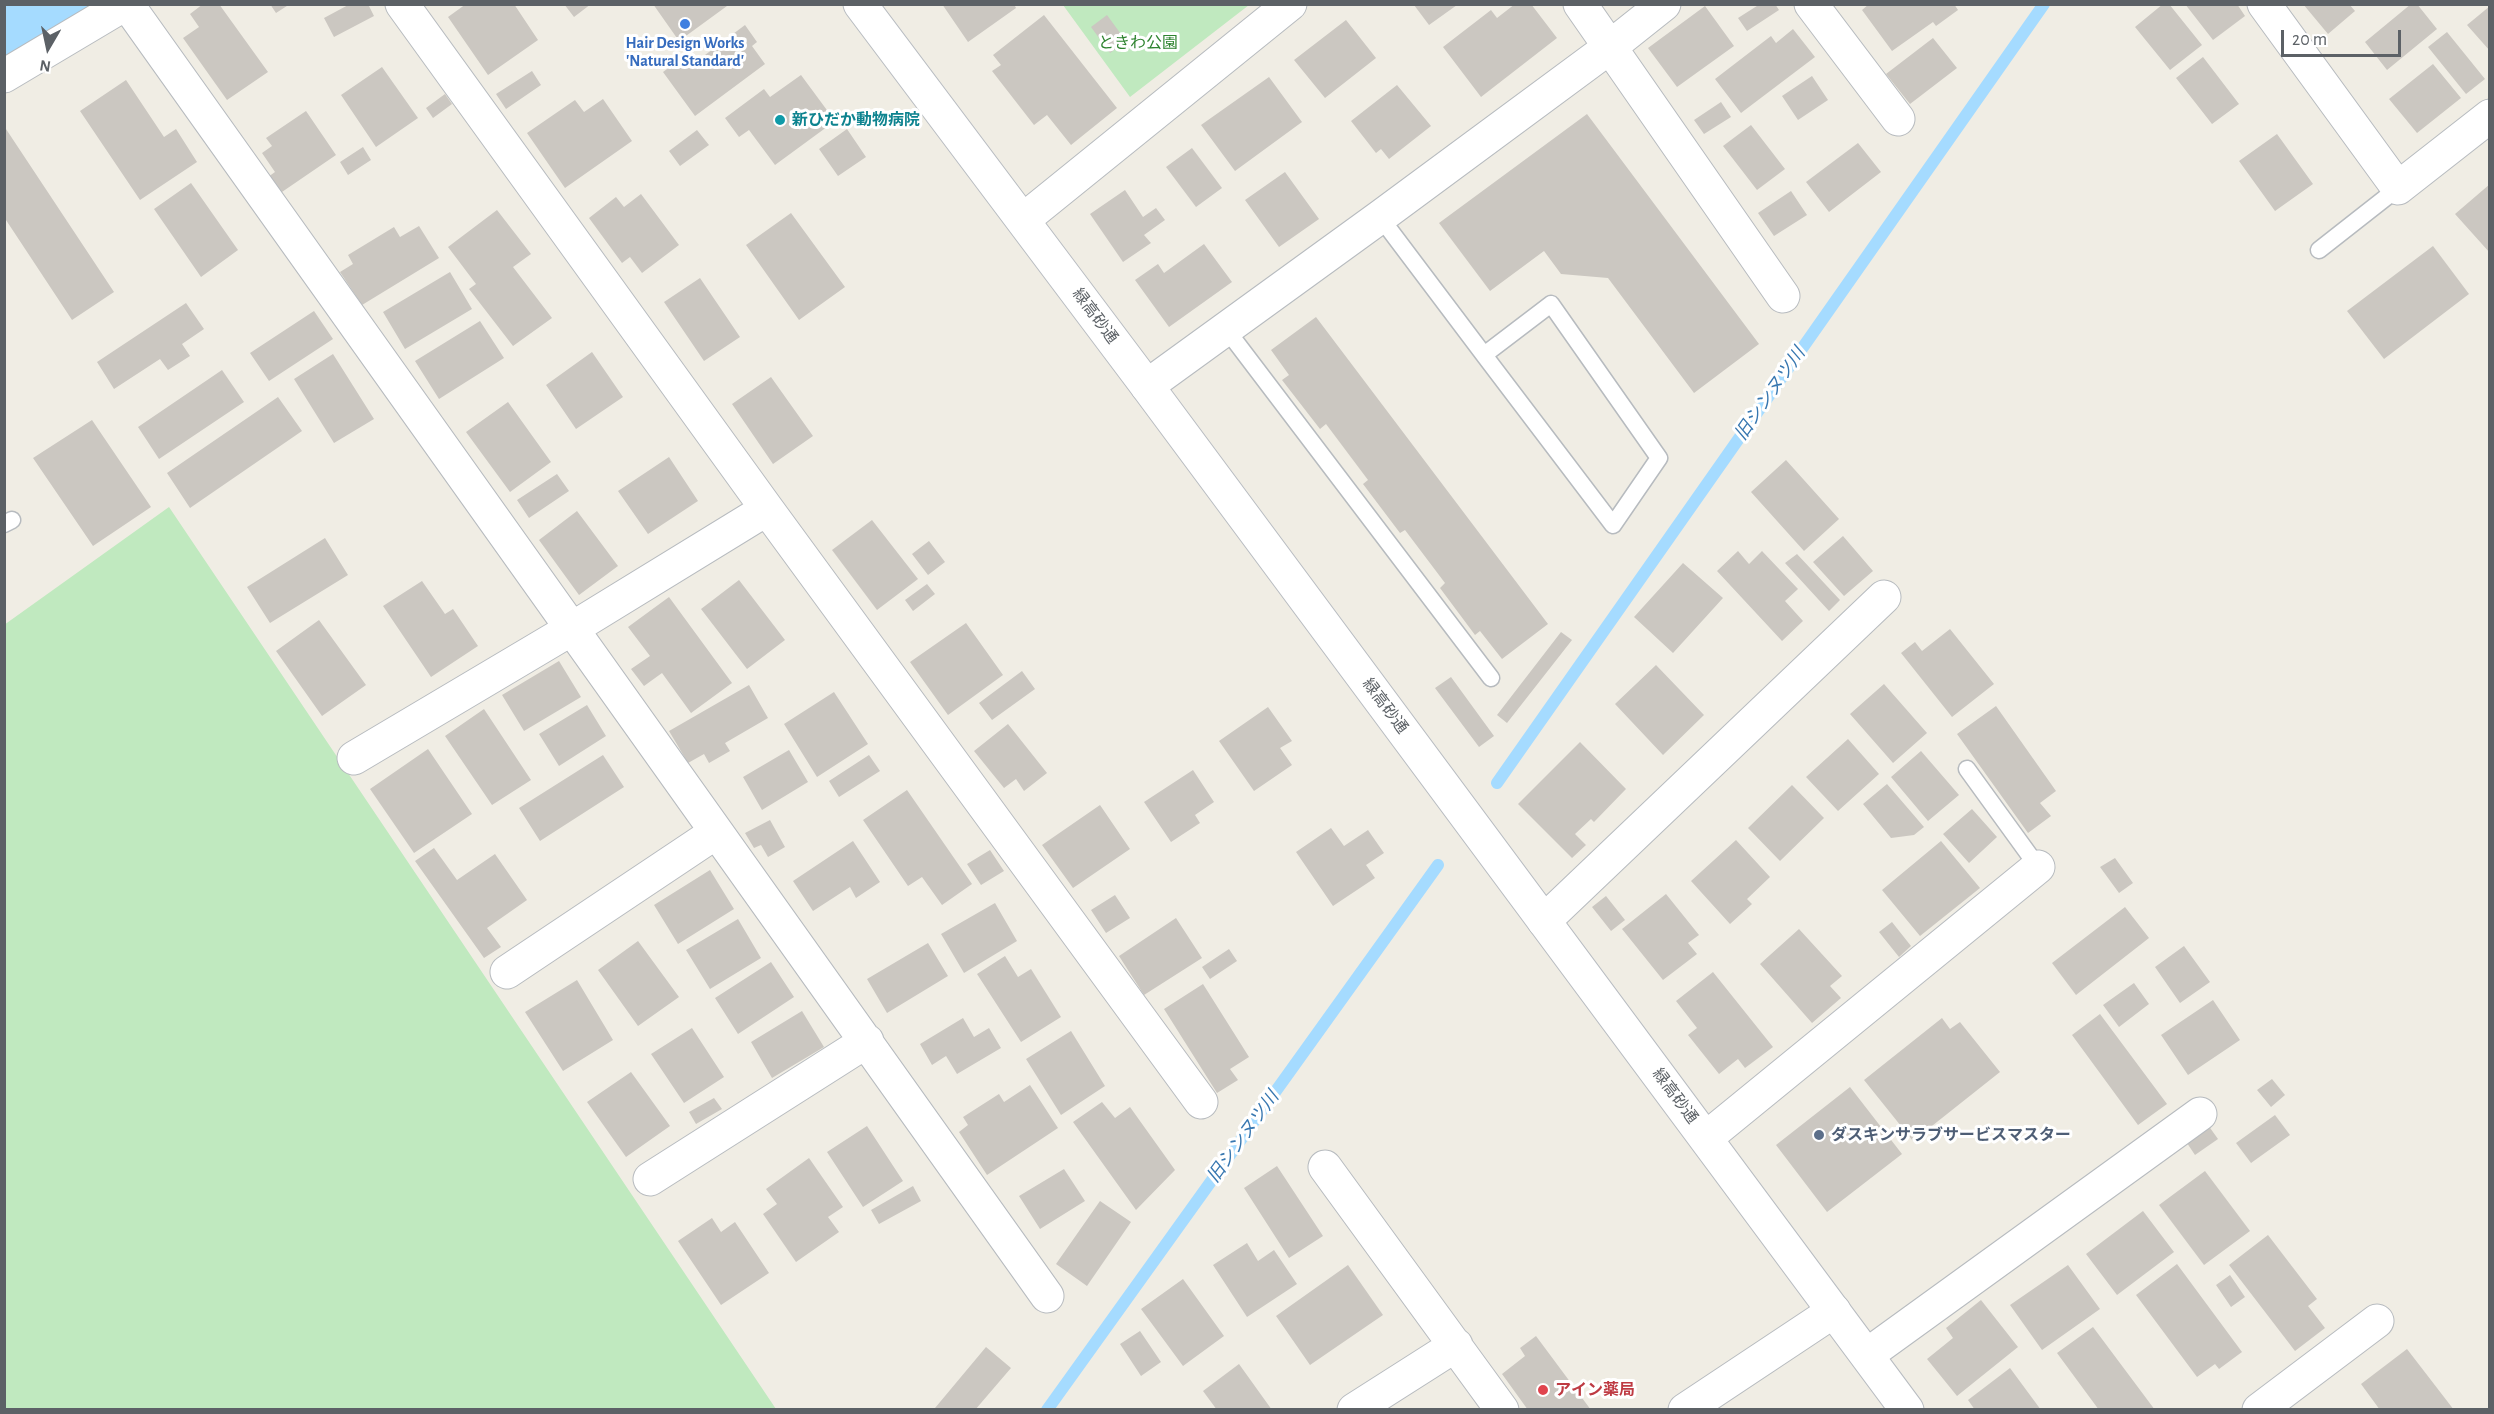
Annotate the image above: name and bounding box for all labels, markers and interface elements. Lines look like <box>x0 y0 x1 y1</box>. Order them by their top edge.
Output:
marker: Hair Design Works 'Natural Standard' <box>678 17 692 31</box>
north arrow <box>18 18 78 78</box>
scale bar <box>2284 18 2404 56</box>
text: 20 m <box>2292 31 2327 49</box>
place label: Hair Design Works 'Natural Standard' <box>626 33 744 71</box>
park label: ときわ公園 <box>1098 33 1178 53</box>
text: N <box>38 57 52 75</box>
place label: 新ひだか動物病院 <box>792 110 920 130</box>
marker: 新ひだか動物病院 <box>773 113 787 127</box>
street label: 緑高砂通 <box>1068 285 1122 347</box>
water label: 旧シンヌツ川 <box>1730 344 1810 444</box>
street label: 緑高砂通 <box>1358 675 1412 737</box>
street label: 緑高砂通 <box>1648 1065 1702 1127</box>
water label: 旧シンヌツ川 <box>1203 1087 1283 1187</box>
place label: ダスキンサラブサービスマスター <box>1831 1125 2071 1145</box>
marker: ダスキンサラブサービスマスター <box>1812 1128 1826 1142</box>
place label: アイン薬局 <box>1555 1380 1635 1400</box>
marker: アイン薬局 <box>1536 1383 1550 1397</box>

